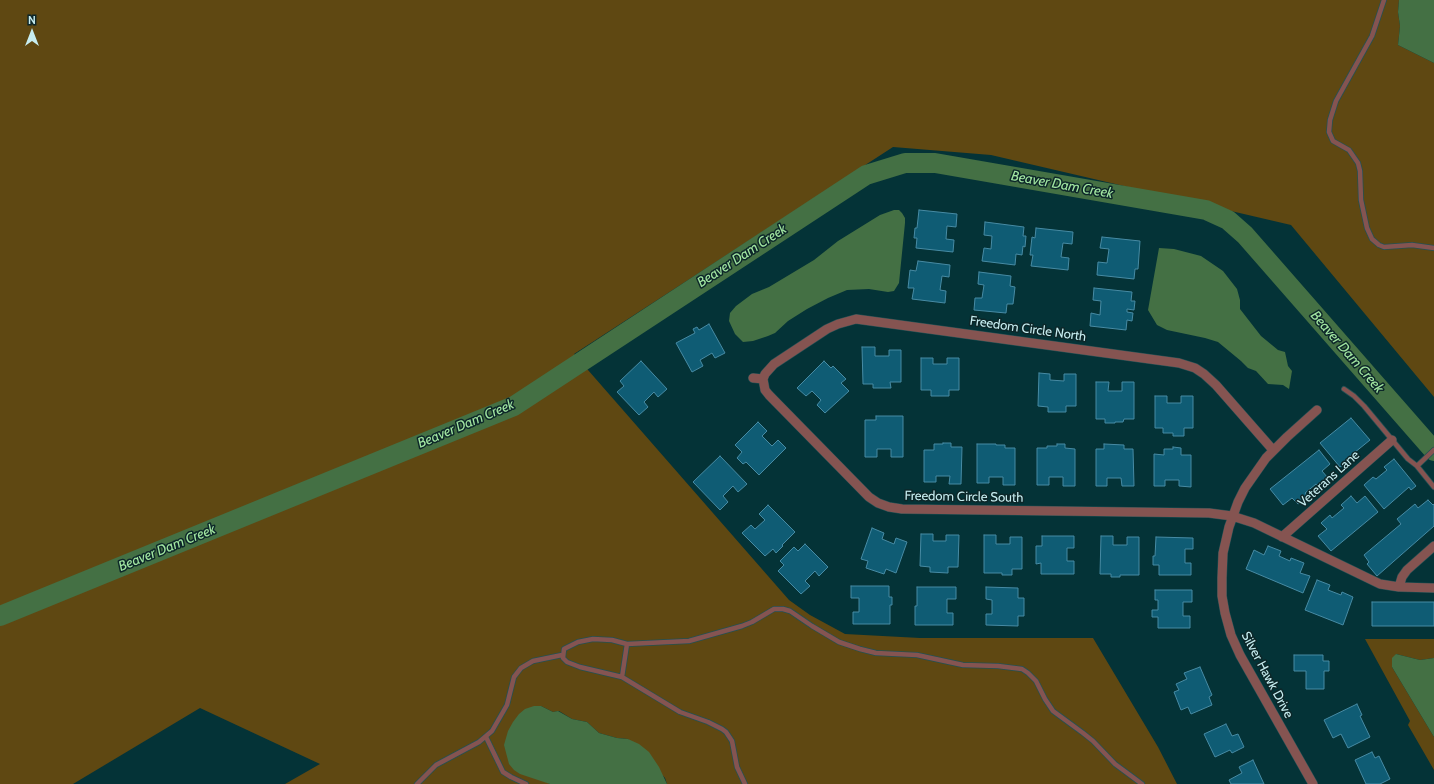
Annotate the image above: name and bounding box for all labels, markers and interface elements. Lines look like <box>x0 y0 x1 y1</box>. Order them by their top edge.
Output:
north arrow <box>12 12 52 52</box>
text: N <box>28 13 36 27</box>
water label: Beaver Dam Creek <box>1010 168 1114 202</box>
water label: Beaver Dam Creek <box>694 221 790 291</box>
water label: Beaver Dam Creek <box>1307 308 1387 396</box>
street label: Freedom Circle North <box>969 313 1087 345</box>
water label: Beaver Dam Creek <box>415 396 517 452</box>
street label: Veterans Lane <box>1295 447 1363 511</box>
street label: Freedom Circle South <box>905 488 1023 506</box>
water label: Beaver Dam Creek <box>116 521 218 575</box>
street label: Silver Hawk Drive <box>1238 629 1296 721</box>

